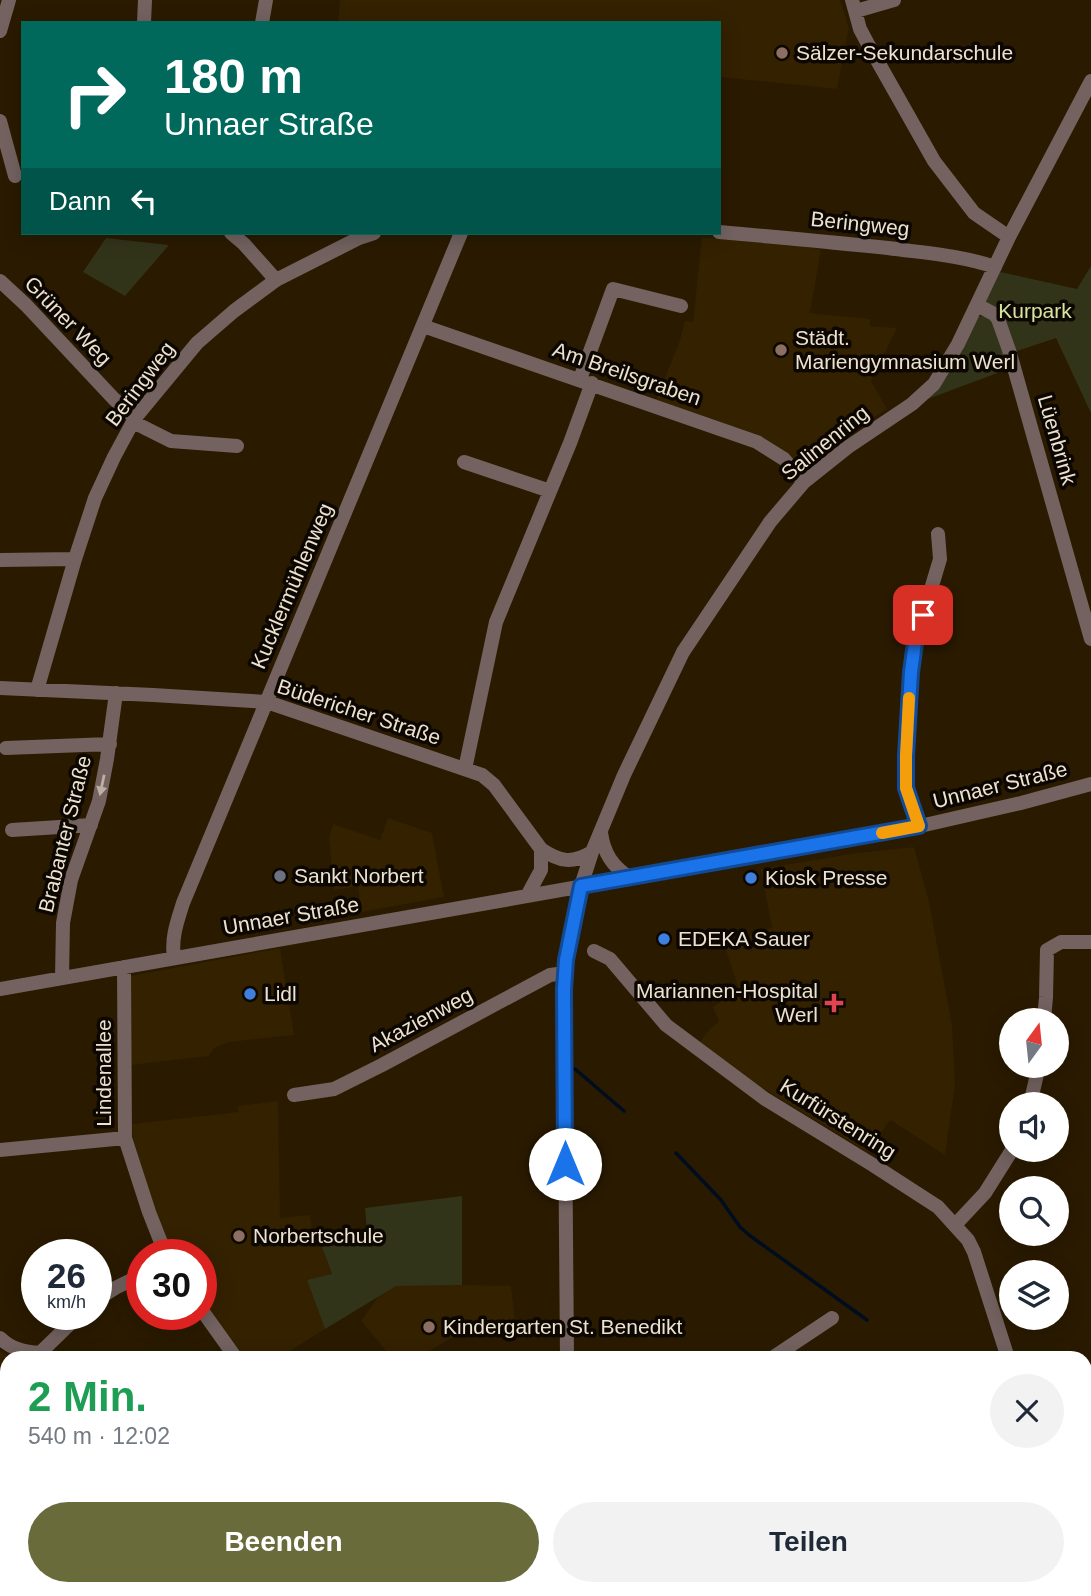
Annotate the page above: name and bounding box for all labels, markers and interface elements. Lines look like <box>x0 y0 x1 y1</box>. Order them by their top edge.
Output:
place label: Sälzer-Sekundarschule <box>796 41 1013 64</box>
marker: Sälzer-Sekundarschule <box>774 45 790 61</box>
icon: right <box>49 49 140 140</box>
text: 180 m <box>164 49 303 103</box>
text: Unnaer Straße <box>164 106 374 142</box>
icon: left <box>125 182 163 220</box>
text: Dann <box>49 186 111 216</box>
street label: Beringweg <box>810 207 911 240</box>
street label: Grüner Weg <box>20 272 116 370</box>
park label: Kurpark <box>998 299 1072 322</box>
place label: Städt. Mariengymnasium Werl <box>795 326 1015 373</box>
street label: Beringweg <box>101 337 179 430</box>
street label: Am Breilsgraben <box>550 337 704 410</box>
marker: Städt. Mariengymnasium Werl <box>773 342 789 358</box>
street label: Lüenbrink <box>1034 392 1081 488</box>
street label: Salinenring <box>777 401 873 485</box>
street label: Kucklermühlenweg <box>246 500 337 672</box>
pin <box>893 585 953 645</box>
icon: arrive <box>904 596 942 634</box>
street label: Büdericher Straße <box>275 674 444 749</box>
street label: Brabanter Straße <box>34 753 95 915</box>
street label: Unnaer Straße <box>930 757 1069 812</box>
one-way arrow <box>96 774 107 796</box>
place label: Sankt Norbert <box>294 864 424 887</box>
place label: Kiosk Presse <box>765 866 888 889</box>
marker: Sankt Norbert <box>272 868 288 884</box>
marker: Kiosk Presse <box>743 870 759 886</box>
street label: Unnaer Straße <box>221 892 361 939</box>
place label: EDEKA Sauer <box>678 927 810 950</box>
marker: EDEKA Sauer <box>656 931 672 947</box>
place label: Mariannen-Hospital Werl <box>636 979 818 1026</box>
place label: Lidl <box>264 982 297 1005</box>
street label: Akazienweg <box>365 983 476 1056</box>
marker: Lidl <box>242 986 258 1002</box>
marker: Mariannen-Hospital Werl <box>824 993 844 1013</box>
north arrow <box>999 1008 1069 1078</box>
map controls <box>999 1008 1069 1330</box>
street label: Lindenallee <box>92 1019 115 1127</box>
street label: Kurfürstenring <box>776 1074 900 1163</box>
button: sound <box>999 1092 1069 1162</box>
position arrow <box>528 1127 602 1201</box>
button: search <box>999 1176 1069 1246</box>
place label: Norbertschule <box>253 1224 384 1247</box>
marker: Norbertschule <box>231 1228 247 1244</box>
speed limit sign: 30 <box>126 1239 217 1330</box>
text: 26 <box>47 1256 86 1295</box>
button: layers <box>999 1260 1069 1330</box>
text: km/h <box>47 1292 86 1312</box>
place label: Kindergarten St. Benedikt <box>443 1315 682 1338</box>
marker: Kindergarten St. Benedikt <box>421 1319 437 1335</box>
text: 2 Min. <box>28 1373 147 1420</box>
button: close <box>990 1374 1064 1448</box>
text: 540 m · 12:02 <box>28 1423 170 1449</box>
button: Beenden <box>28 1502 539 1582</box>
button: Teilen <box>553 1502 1064 1582</box>

